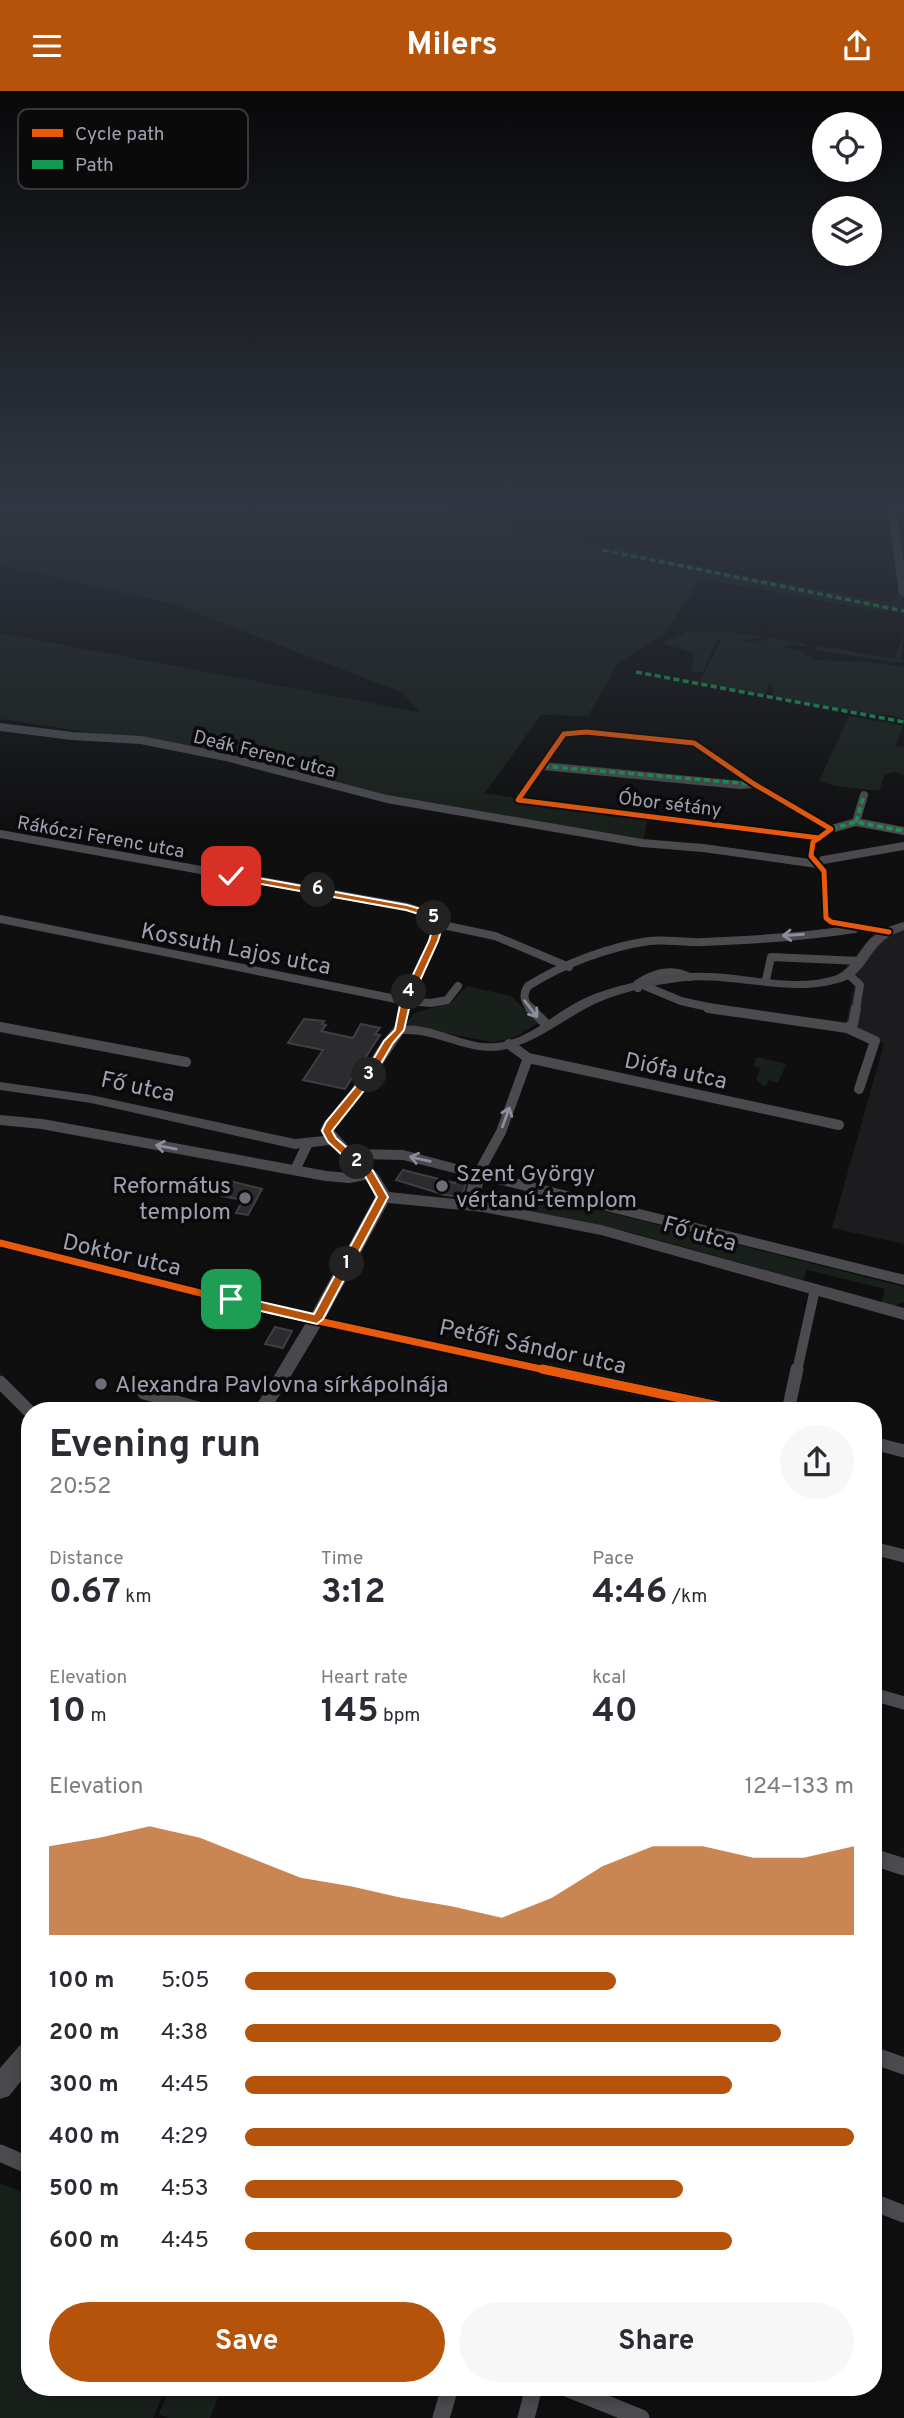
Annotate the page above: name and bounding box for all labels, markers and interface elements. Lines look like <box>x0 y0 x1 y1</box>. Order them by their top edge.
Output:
text: Milers <box>407 26 498 66</box>
icon: menu <box>28 27 66 65</box>
icon: share <box>838 27 876 65</box>
legend <box>18 109 248 189</box>
map controls <box>812 112 882 266</box>
button: locate <box>812 112 882 182</box>
text: Cycle path <box>75 123 164 147</box>
text: Path <box>75 154 114 178</box>
button: layers <box>812 196 882 266</box>
street label: Deák Ferenc utca <box>191 726 338 784</box>
street label: Óbor sétány <box>617 786 723 823</box>
street label: Rákóczi Ferenc utca <box>15 811 186 865</box>
pin <box>201 846 261 906</box>
icon: check <box>212 857 250 895</box>
pin: 6 <box>300 873 336 907</box>
text: 6 <box>312 877 323 901</box>
pin: 5 <box>416 901 452 935</box>
text: 5 <box>428 905 439 929</box>
street label: Kossuth Lajos utca <box>138 918 333 983</box>
one-way arrow <box>782 929 805 942</box>
pin: 4 <box>392 975 426 1009</box>
text: 4 <box>402 979 415 1003</box>
one-way arrow <box>523 999 538 1017</box>
street label: Diófa utca <box>621 1047 729 1097</box>
pin: 3 <box>352 1058 386 1093</box>
text: 3 <box>363 1062 374 1086</box>
street label: Fő utca <box>98 1066 177 1110</box>
one-way arrow <box>501 1107 513 1129</box>
one-way arrow <box>155 1140 178 1154</box>
pin: 2 <box>340 1145 374 1179</box>
text: 2 <box>351 1149 362 1173</box>
one-way arrow <box>409 1152 432 1165</box>
place label: Szent György vértanú-templom <box>456 1161 637 1216</box>
place label: Református templom <box>112 1173 231 1228</box>
marker: Szent György vértanú-templom <box>434 1178 450 1194</box>
marker: Református templom <box>237 1190 253 1206</box>
street label: Fő utca <box>659 1211 739 1260</box>
street label: Doktor utca <box>59 1229 183 1284</box>
pin: 1 <box>330 1247 364 1281</box>
text: 1 <box>343 1251 350 1275</box>
pin <box>201 1269 261 1329</box>
icon: arrive <box>212 1280 250 1318</box>
street label: Petőfi Sándor utca <box>436 1314 629 1382</box>
place label: Alexandra Pavlovna sírkápolnája <box>115 1372 448 1401</box>
marker: Alexandra Pavlovna sírkápolnája <box>93 1376 109 1392</box>
text: Evening run <box>49 1422 261 1471</box>
button: share <box>780 1425 854 1499</box>
text: 20:52 <box>49 1473 111 1502</box>
text: Distance <box>49 1547 124 1571</box>
text: Time <box>321 1547 363 1571</box>
text: Pace <box>592 1547 634 1571</box>
text: 0.67 <box>49 1571 121 1615</box>
text: 3:12 <box>321 1571 386 1615</box>
text: 4:46 <box>592 1571 667 1615</box>
text: km <box>121 1585 152 1609</box>
text: /km <box>667 1585 707 1609</box>
text: Elevation <box>49 1666 127 1690</box>
text: Heart rate <box>321 1666 408 1690</box>
text: kcal <box>592 1666 626 1690</box>
text: 10 <box>49 1690 86 1734</box>
text: 145 <box>321 1690 379 1734</box>
text: 40 <box>592 1690 638 1734</box>
text: m <box>86 1704 107 1728</box>
text: bpm <box>379 1704 420 1728</box>
text: Elevation <box>49 1773 144 1802</box>
text: 124–133 m <box>744 1773 854 1802</box>
text: 100 m <box>49 1967 114 1996</box>
text: 5:05 <box>161 1967 210 1996</box>
text: 200 m <box>49 2019 119 2048</box>
text: 4:38 <box>161 2019 208 2048</box>
text: 300 m <box>49 2071 119 2100</box>
text: 4:45 <box>161 2071 209 2100</box>
text: 400 m <box>49 2123 120 2152</box>
text: 4:29 <box>161 2123 208 2152</box>
text: 500 m <box>49 2175 119 2204</box>
text: 4:53 <box>161 2175 209 2204</box>
text: 600 m <box>49 2227 119 2256</box>
text: 4:45 <box>161 2227 209 2256</box>
button: Save <box>49 2302 445 2382</box>
button: Share <box>459 2302 854 2382</box>

